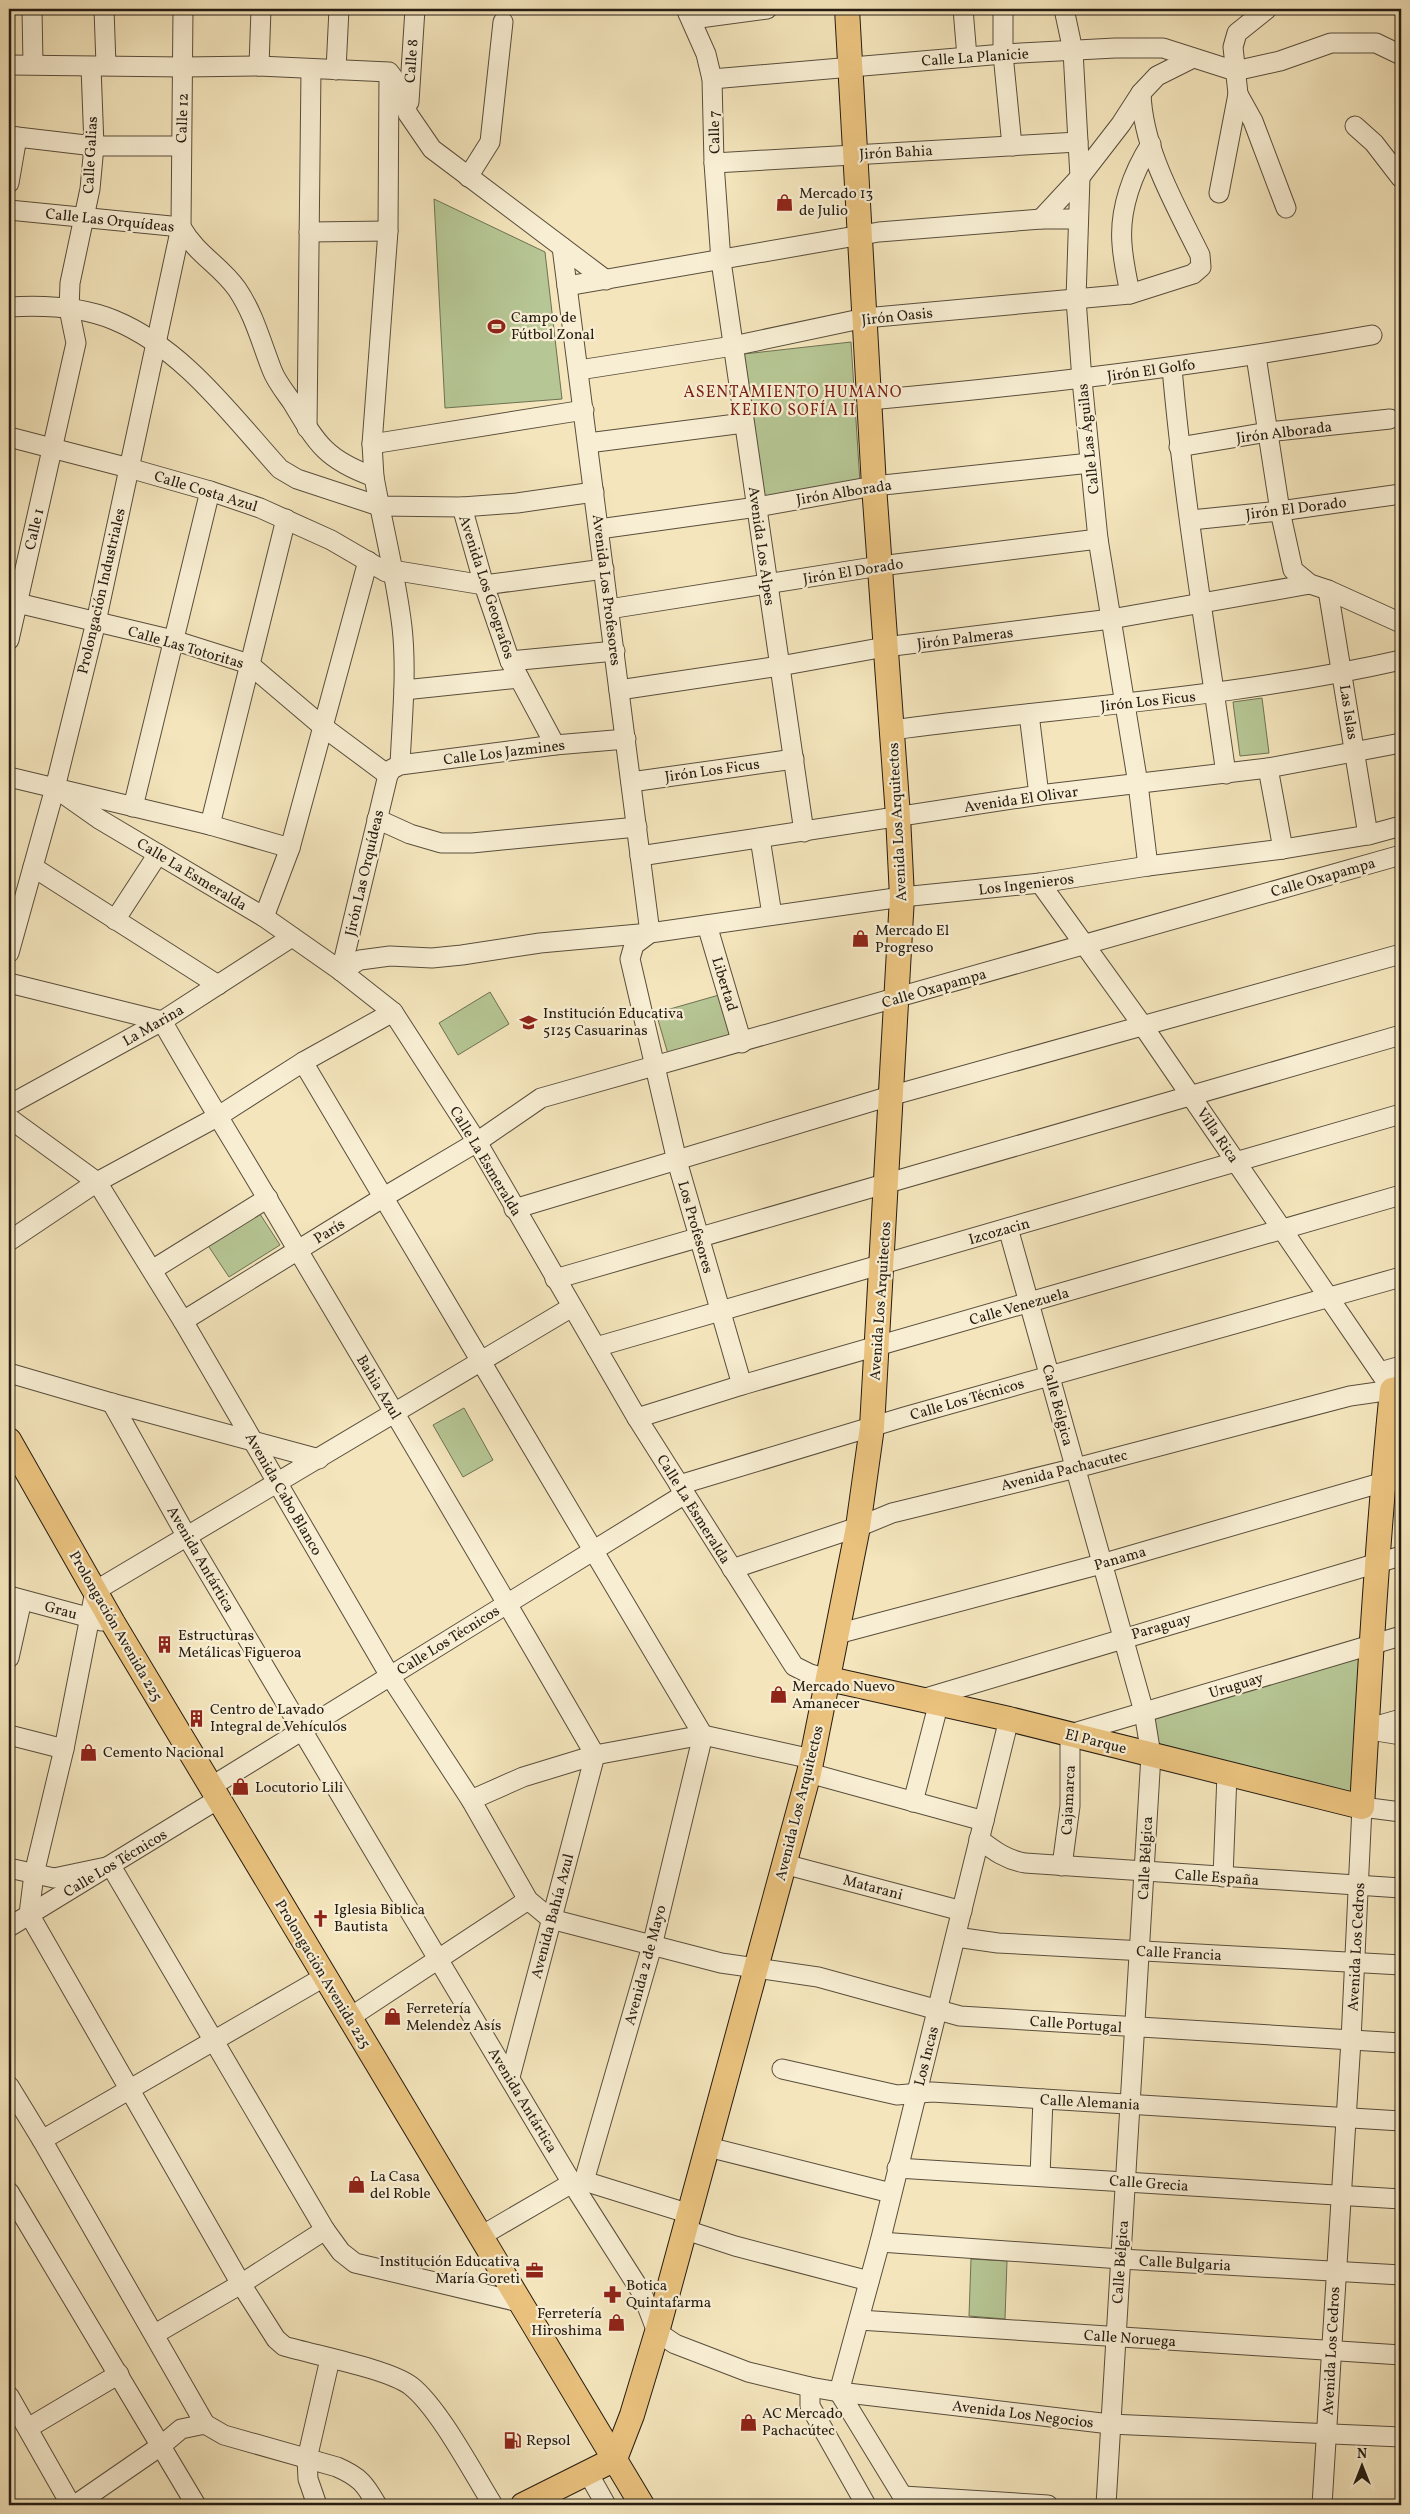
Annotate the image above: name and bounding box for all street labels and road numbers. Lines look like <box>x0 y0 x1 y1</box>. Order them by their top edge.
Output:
street label: Calle 8 <box>400 38 425 84</box>
street label: Calle La Planicie <box>921 44 1030 73</box>
street label: Calle 12 <box>172 93 195 144</box>
street label: Calle 7 <box>705 110 726 154</box>
street label: Calle Galias <box>79 116 104 194</box>
street label: Jirón Bahia <box>859 141 933 166</box>
street label: Calle Las Orquídeas <box>44 204 175 239</box>
street label: Jirón Oasis <box>861 303 934 332</box>
street label: Jirón El Golfo <box>1106 355 1197 388</box>
street label: Calle Las Águilas <box>1073 382 1106 495</box>
street label: Jirón Alborada <box>1235 417 1333 450</box>
street label: Calle Costa Azul <box>151 467 260 518</box>
street label: Jirón Alborada <box>795 476 894 511</box>
street label: Avenida Los Alpes <box>742 485 779 607</box>
street label: Jirón El Dorado <box>1245 493 1348 526</box>
street label: Calle 1 <box>20 506 50 552</box>
street label: Prolongación Industriales <box>73 506 132 676</box>
street label: Avenida Los Geografos <box>452 513 519 662</box>
street label: Avenida Los Profesores <box>586 513 625 667</box>
street label: Jirón El Dorado <box>802 554 905 591</box>
street label: Calle Las Totoritas <box>125 622 246 675</box>
street label: Jirón Palmeras <box>916 623 1015 656</box>
street label: Las Islas <box>1333 683 1362 741</box>
street label: Jirón Los Ficus <box>1100 687 1197 718</box>
street label: Calle Los Jazmines <box>442 736 566 771</box>
street label: Avenida Los Arquitectos <box>884 742 913 902</box>
street label: Jirón Los Ficus <box>663 754 761 789</box>
street label: Avenida El Olivar <box>963 782 1080 819</box>
street label: Jirón Las Orquídeas <box>341 808 390 938</box>
street label: Calle La Esmeralda <box>132 834 250 917</box>
street label: Calle Oxapampa <box>1269 853 1378 903</box>
street label: Los Ingenieros <box>977 869 1075 902</box>
street label: Libertad <box>705 955 742 1014</box>
street label: Calle Oxapampa <box>880 964 989 1014</box>
street label: La Marina <box>119 1000 188 1052</box>
street label: Calle La Esmeralda <box>443 1103 526 1221</box>
street label: Villa Rica <box>1191 1104 1243 1168</box>
street label: Los Profesores <box>671 1179 718 1276</box>
street label: Izcozacin <box>966 1214 1032 1251</box>
street label: París <box>310 1215 350 1250</box>
street label: Avenida Los Arquitectos <box>865 1221 898 1381</box>
street label: Calle Venezuela <box>967 1283 1072 1332</box>
street label: Bahia Azul <box>350 1352 405 1424</box>
street label: Calle Bélgica <box>1036 1362 1078 1449</box>
street label: Calle Los Técnicos <box>908 1374 1027 1427</box>
street label: Avenida Cabo Blanco <box>239 1430 326 1560</box>
street label: Avenida Pachacutec <box>999 1445 1130 1497</box>
street label: Calle La Esmeralda <box>651 1451 735 1568</box>
street label: Avenida Antártica <box>161 1503 239 1617</box>
street label: Panama <box>1092 1542 1149 1577</box>
street label: Prolongación Avenida 225 <box>63 1548 166 1706</box>
street label: Grau <box>42 1597 79 1626</box>
street label: Calle Los Técnicos <box>393 1601 504 1681</box>
street label: Paraguay <box>1129 1609 1194 1646</box>
street label: Uruguay <box>1207 1668 1266 1705</box>
street label: Avenida Los Arquitectos <box>771 1724 830 1883</box>
street label: El Parque <box>1063 1725 1129 1760</box>
street label: Cajamarca <box>1057 1764 1082 1836</box>
street label: Calle Bélgica <box>1134 1816 1159 1900</box>
street label: Calle Los Técnicos <box>60 1825 172 1904</box>
street label: Avenida Bahía Azul <box>527 1852 580 1981</box>
street label: Calle España <box>1174 1865 1260 1892</box>
street label: Matarani <box>840 1870 905 1907</box>
street label: Avenida Los Cedros <box>1344 1882 1371 2012</box>
street label: Prolongación Avenida 225 <box>269 1896 375 2053</box>
street label: Avenida 2 de Mayo <box>620 1903 673 2028</box>
street label: Calle Francia <box>1136 1942 1222 1967</box>
street label: Calle Portugal <box>1029 2012 1123 2039</box>
street label: Los Incas <box>910 2024 945 2088</box>
street label: Avenida Antártica <box>482 2044 561 2157</box>
street label: Calle Alemania <box>1039 2090 1140 2117</box>
street label: Calle Grecia <box>1109 2171 1189 2198</box>
street label: Calle Bélgica <box>1108 2220 1135 2305</box>
street label: Calle Bulgaria <box>1138 2252 1231 2277</box>
street label: Avenida Los Cedros <box>1319 2286 1346 2416</box>
street label: Calle Noruega <box>1083 2326 1177 2353</box>
street label: Avenida Los Negocios <box>951 2396 1095 2435</box>

